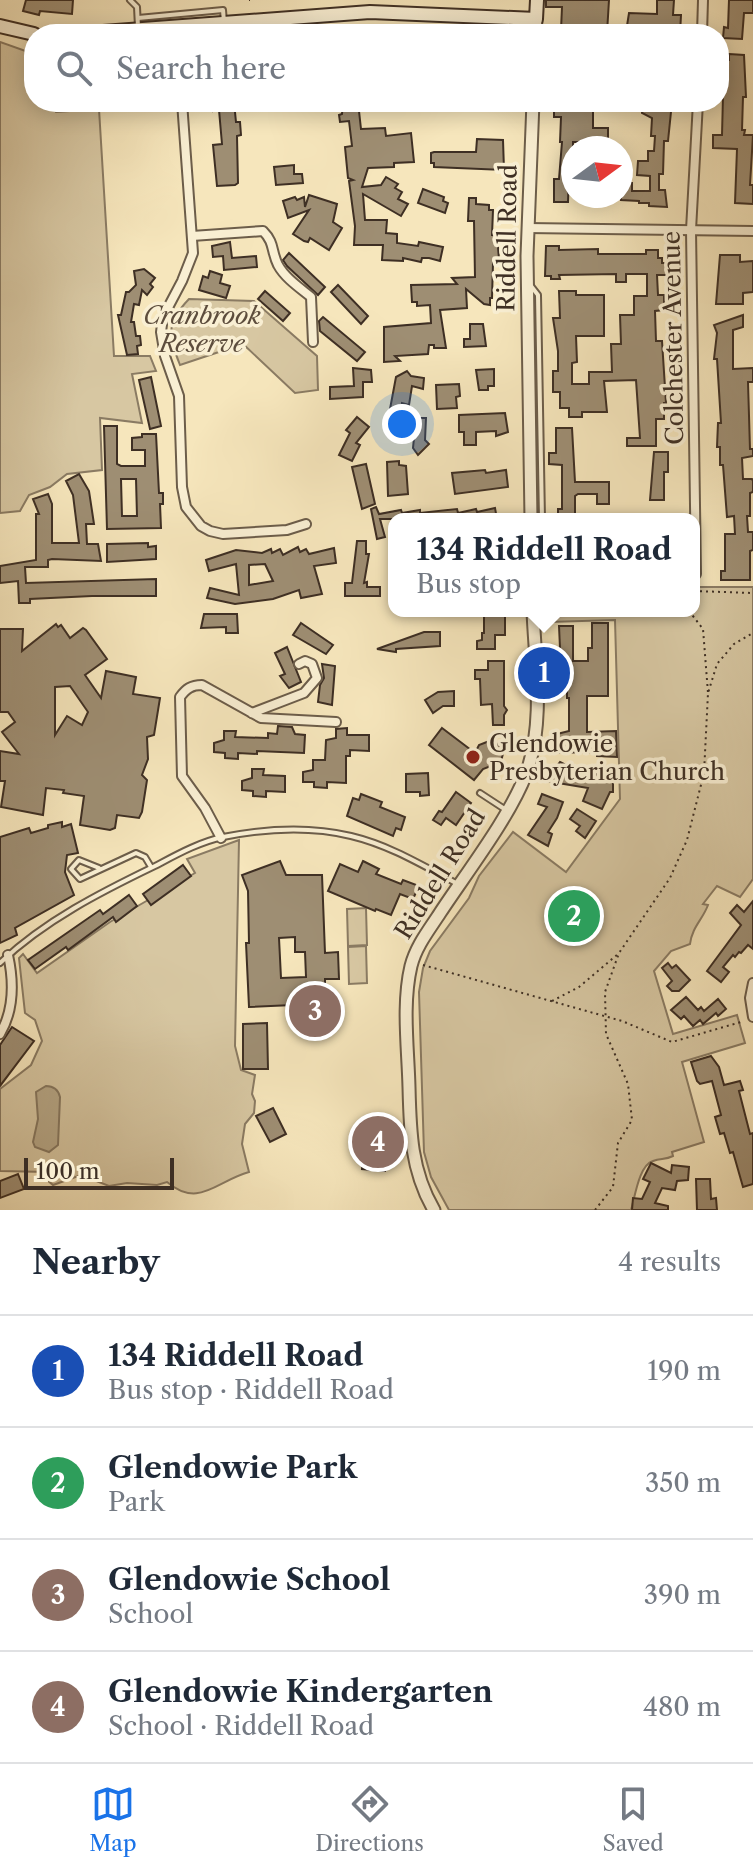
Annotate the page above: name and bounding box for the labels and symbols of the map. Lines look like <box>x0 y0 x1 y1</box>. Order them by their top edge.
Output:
north arrow <box>561 136 633 208</box>
street label: Riddell Road <box>491 164 523 312</box>
street label: Colchester Avenue <box>657 231 689 445</box>
park label: Cranbrook Reserve <box>143 301 261 358</box>
your location <box>382 404 422 444</box>
pin: 1 <box>518 643 570 703</box>
place label: Glendowie Presbyterian Church <box>489 729 725 786</box>
marker: Glendowie Presbyterian Church <box>464 748 482 766</box>
street label: Riddell Road <box>389 803 492 944</box>
pin: 2 <box>548 886 600 946</box>
pin: 3 <box>289 981 341 1041</box>
pin: 4 <box>352 1112 404 1172</box>
scale bar <box>24 1154 174 1190</box>

